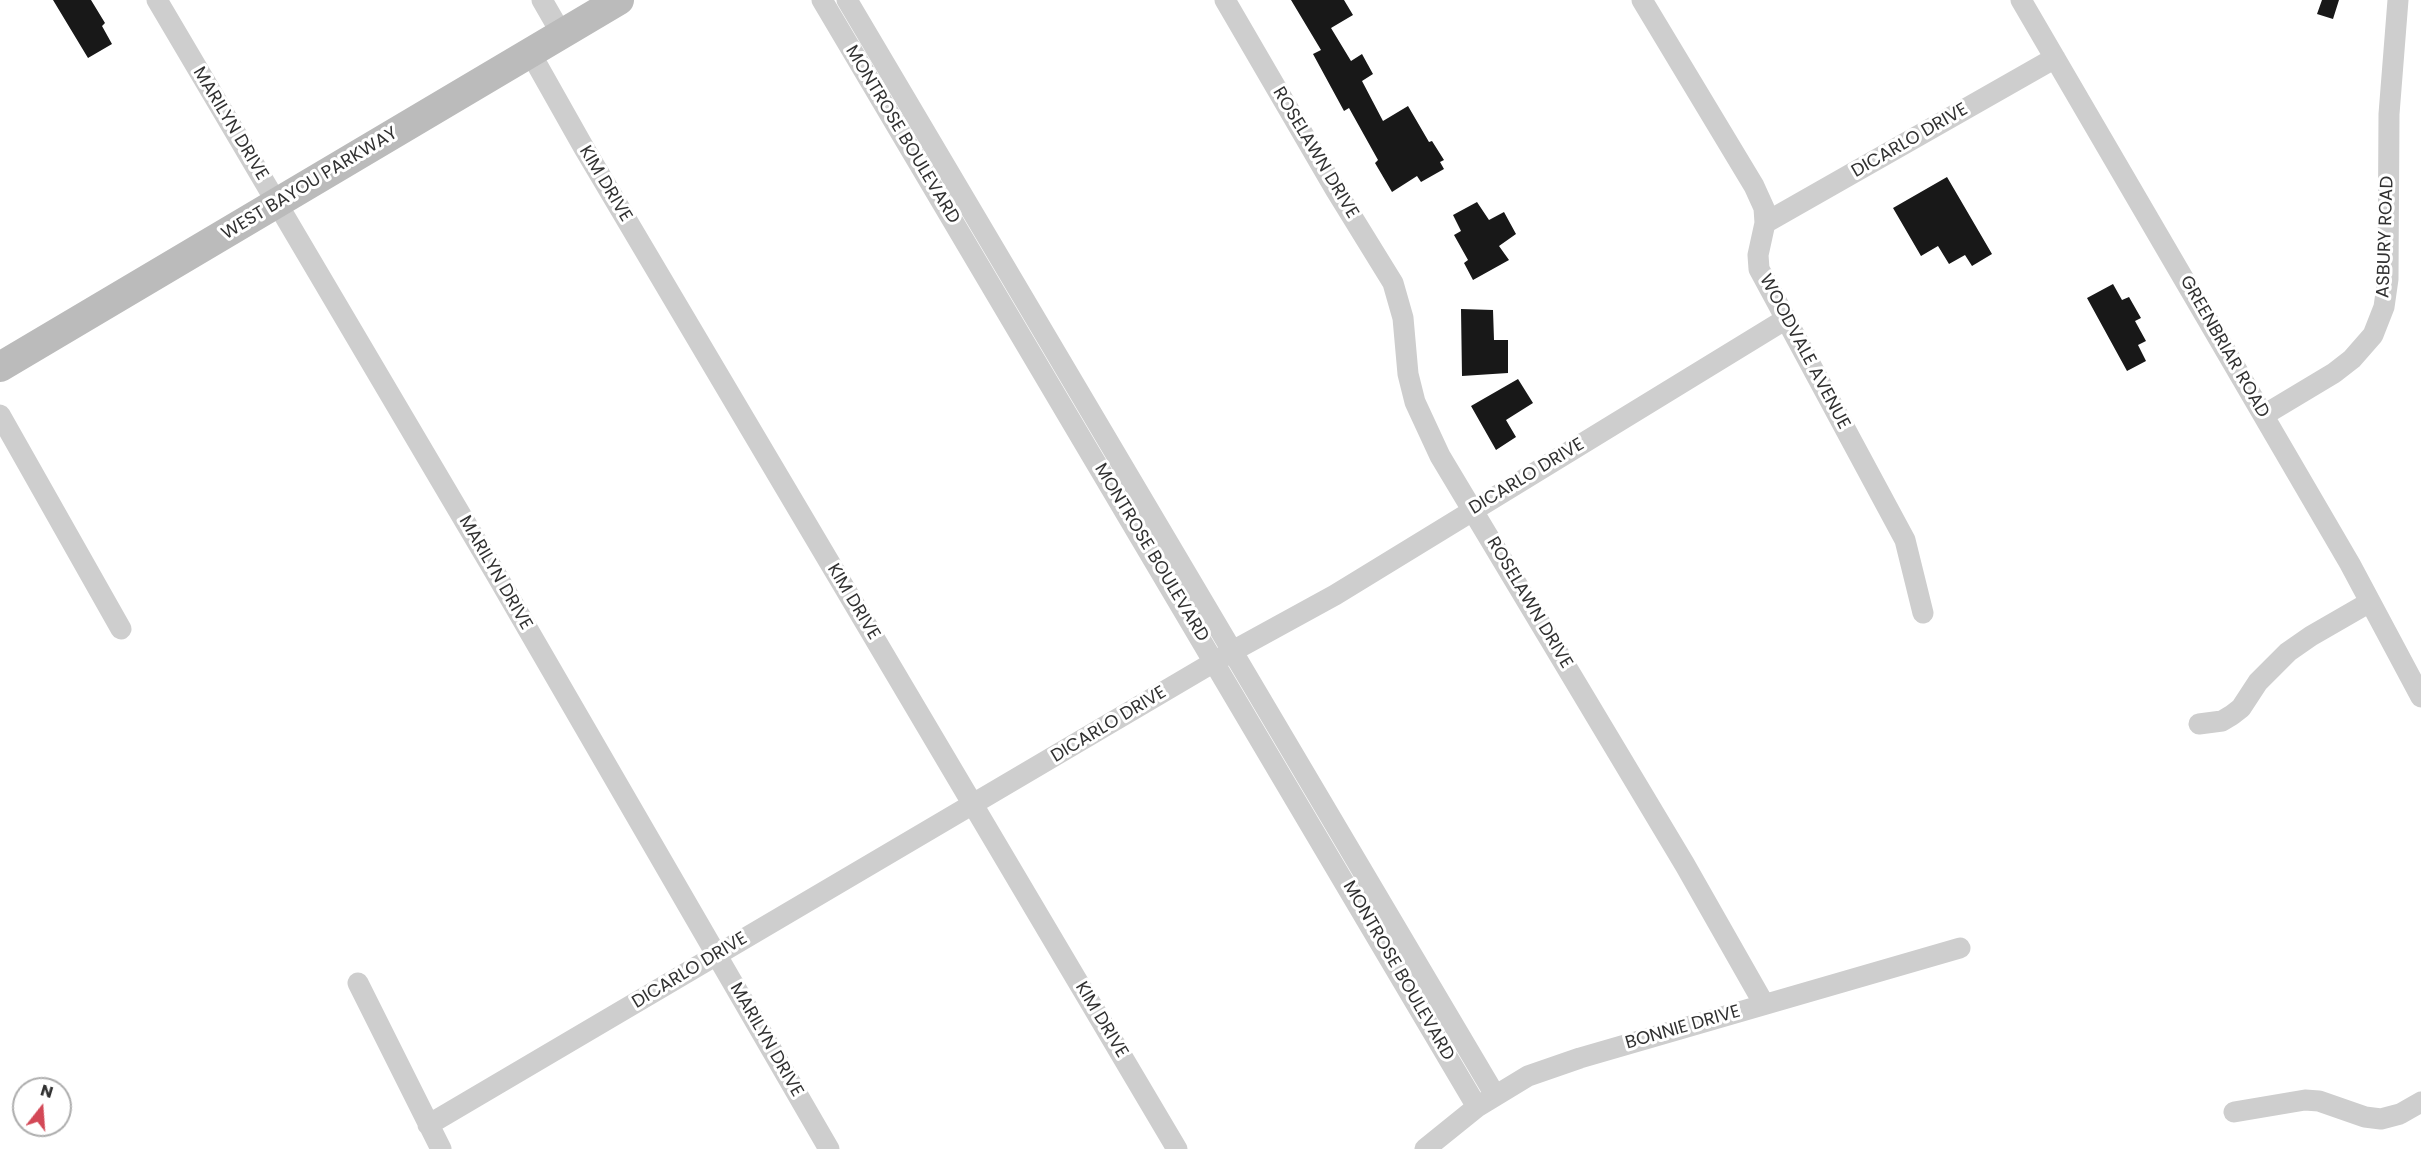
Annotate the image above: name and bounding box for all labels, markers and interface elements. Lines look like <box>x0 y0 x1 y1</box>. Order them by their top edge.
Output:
street label: MONTROSE BOULEVARD <box>840 42 964 228</box>
street label: MARILYN DRIVE <box>188 63 272 185</box>
street label: ROSELAWN DRIVE <box>1267 83 1363 223</box>
street label: DICARLO DRIVE <box>1848 99 1972 183</box>
street label: WEST BAYOU PARKWAY <box>218 123 402 245</box>
street label: KIM DRIVE <box>574 142 636 226</box>
street label: ASBURY ROAD <box>2373 176 2399 298</box>
street label: WOODVALE AVENUE <box>1754 271 1854 433</box>
street label: GREENBRIAR ROAD <box>2175 272 2273 422</box>
street label: DICARLO DRIVE <box>1466 434 1588 520</box>
street label: MONTROSE BOULEVARD <box>1089 460 1213 646</box>
street label: MARILYN DRIVE <box>454 512 536 634</box>
street label: ROSELAWN DRIVE <box>1481 533 1577 673</box>
street label: KIM DRIVE <box>822 560 884 644</box>
street label: DICARLO DRIVE <box>1048 682 1170 768</box>
street label: MONTROSE BOULEVARD <box>1338 877 1458 1065</box>
street label: DICARLO DRIVE <box>629 928 751 1014</box>
street label: KIM DRIVE <box>1070 978 1132 1062</box>
street label: MARILYN DRIVE <box>725 979 807 1101</box>
street label: BONNIE DRIVE <box>1623 1001 1743 1055</box>
north arrow <box>12 1077 72 1137</box>
text: N <box>38 1078 56 1104</box>

